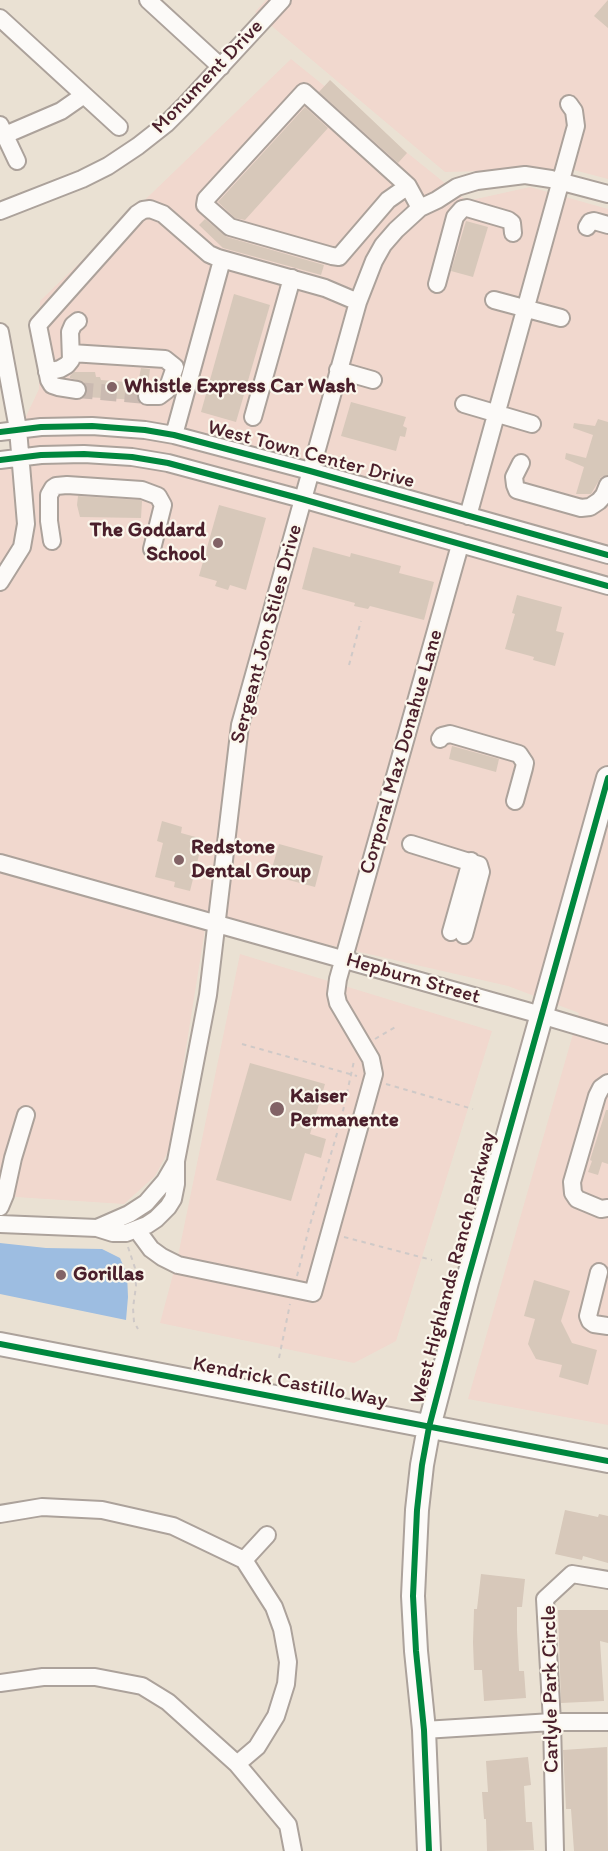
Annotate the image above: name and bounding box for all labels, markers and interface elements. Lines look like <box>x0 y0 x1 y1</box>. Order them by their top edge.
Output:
street label: Monument Drive <box>147 14 269 140</box>
place label: Whistle Express Car Wash <box>124 374 356 400</box>
marker: Whistle Express Car Wash <box>105 380 119 394</box>
street label: West Town Center Drive <box>205 415 417 495</box>
place label: The Goddard School <box>90 518 206 568</box>
street label: Sergeant Jon Stiles Drive <box>226 522 308 746</box>
marker: The Goddard School <box>211 536 225 550</box>
street label: Corporal Max Donahue Lane <box>355 627 449 877</box>
place label: Redstone Dental Group <box>191 835 311 885</box>
marker: Redstone Dental Group <box>172 853 186 867</box>
street label: Hepburn Street <box>343 948 483 1010</box>
place label: Kaiser Permanente <box>290 1084 399 1134</box>
marker: Kaiser Permanente <box>268 1100 286 1118</box>
street label: West Highlands Ranch Parkway <box>405 1129 503 1407</box>
place label: Gorillas <box>73 1262 144 1288</box>
marker: Gorillas <box>54 1268 68 1282</box>
street label: Kendrick Castillo Way <box>191 1352 389 1414</box>
street label: Carlyle Park Circle <box>537 1605 565 1773</box>

